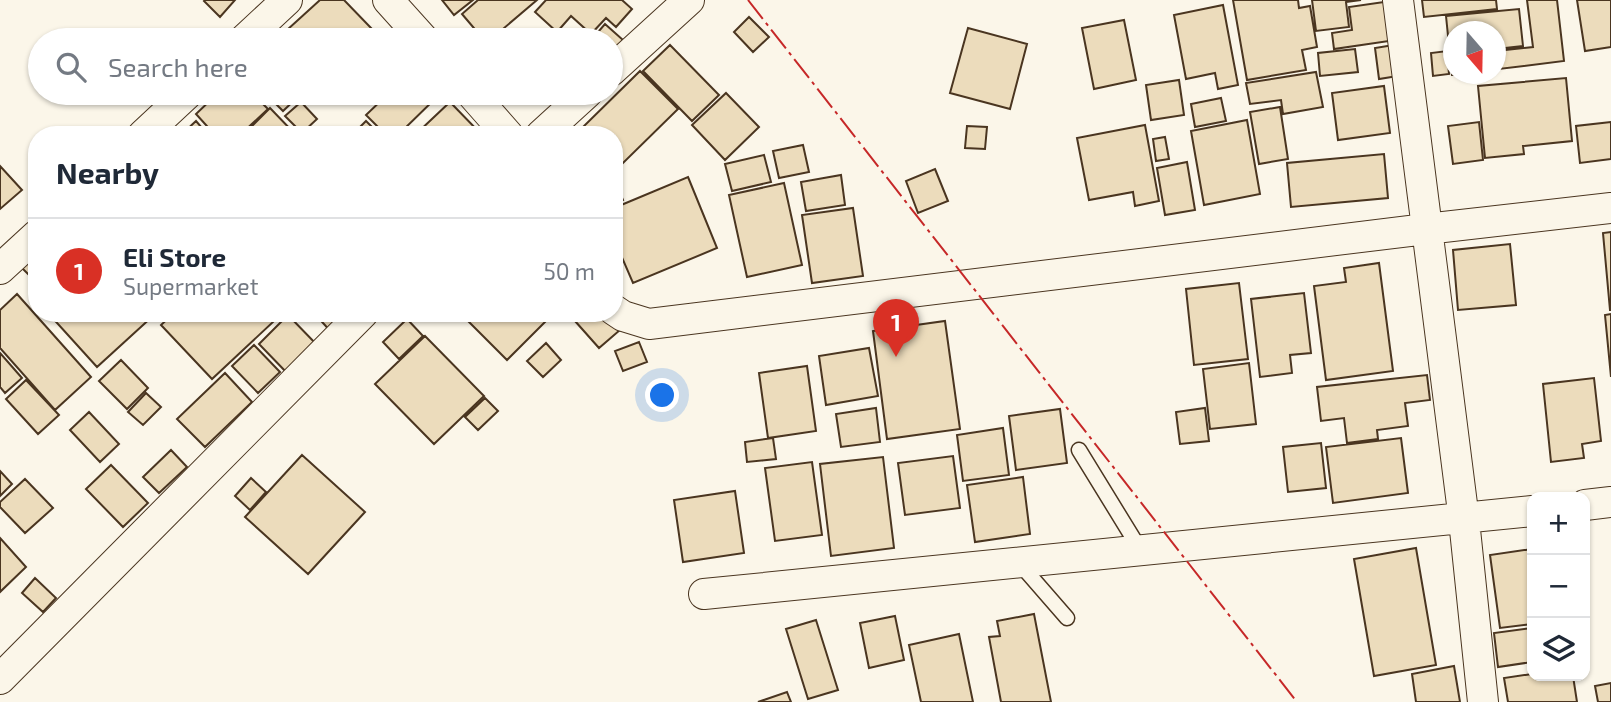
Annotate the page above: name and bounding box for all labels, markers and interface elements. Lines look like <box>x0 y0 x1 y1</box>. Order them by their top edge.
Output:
north arrow <box>1443 21 1506 84</box>
search box <box>28 28 623 105</box>
icon: search <box>52 48 90 86</box>
text: Search here <box>108 51 248 82</box>
text: Nearby <box>56 154 159 190</box>
text: Eli Store <box>123 241 226 272</box>
text: 1 <box>74 257 84 285</box>
text: 50 m <box>544 257 595 285</box>
text: Supermarket <box>123 272 258 300</box>
pin: 1 <box>873 299 919 357</box>
your location <box>645 378 679 412</box>
map controls <box>1527 492 1590 681</box>
button: + <box>1527 492 1590 555</box>
button: − <box>1527 555 1590 618</box>
button: layers <box>1527 618 1590 681</box>

